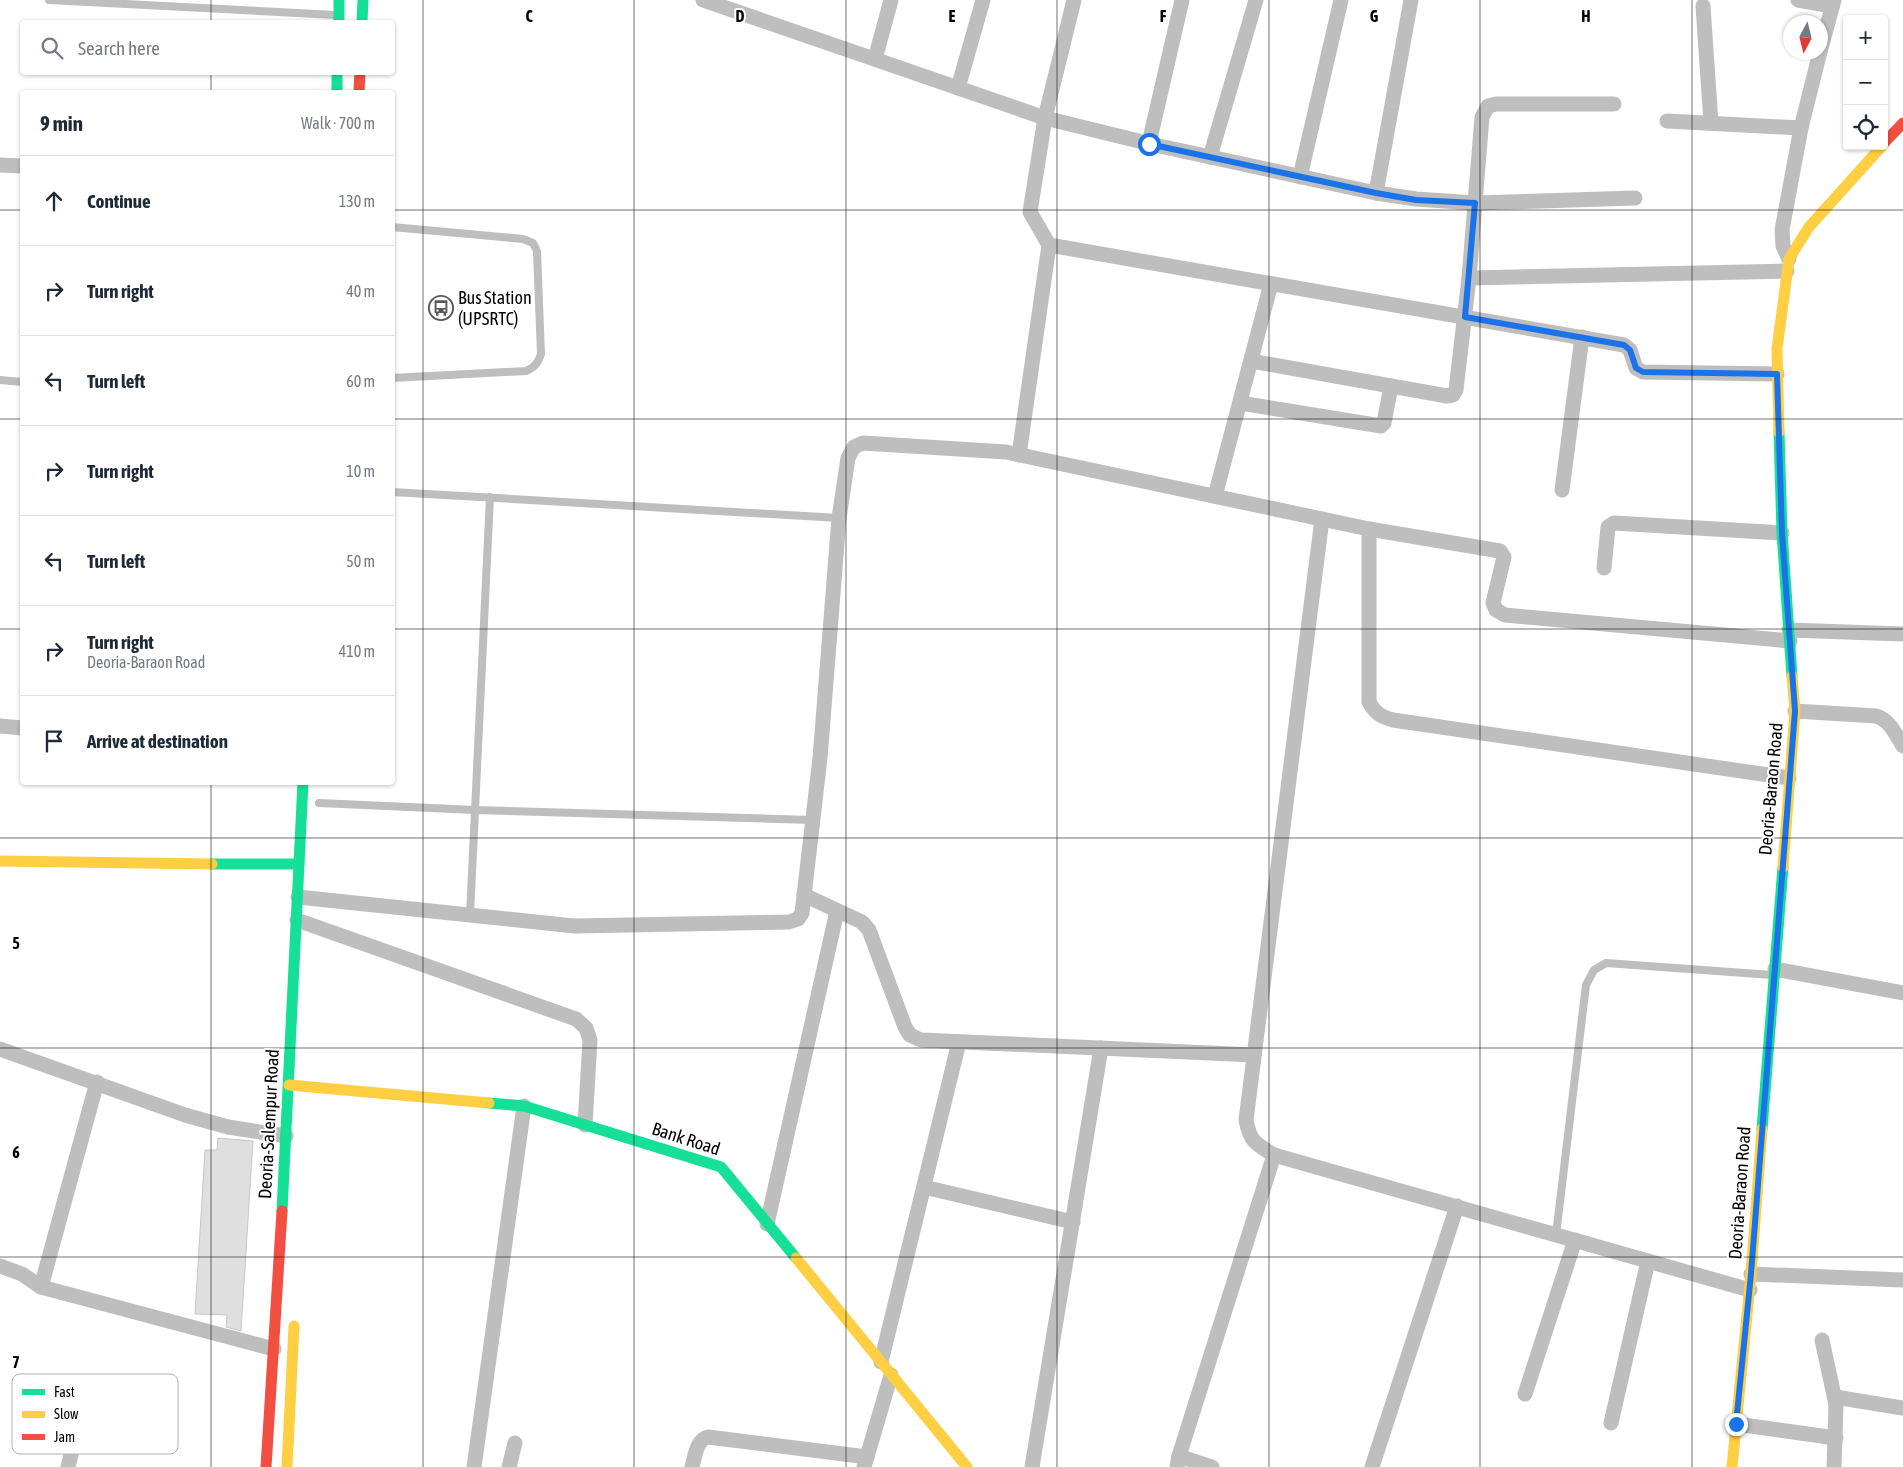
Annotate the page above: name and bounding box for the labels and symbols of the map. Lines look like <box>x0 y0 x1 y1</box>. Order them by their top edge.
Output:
text: C <box>525 7 533 25</box>
text: D <box>736 7 745 25</box>
text: E <box>949 7 956 25</box>
text: F <box>1160 7 1167 25</box>
text: G <box>1370 7 1379 25</box>
text: H <box>1581 7 1591 25</box>
north arrow <box>1783 15 1828 60</box>
route start <box>1138 133 1161 156</box>
place label: Bus Station (UPSRTC) <box>458 287 532 329</box>
bus stop icon: Bus Station (UPSRTC) <box>428 295 454 321</box>
street label: Deoria-Baraon Road <box>1754 722 1787 856</box>
text: 5 <box>12 934 20 952</box>
street label: Deoria-Salempur Road <box>254 1049 283 1199</box>
street label: Bank Road <box>649 1118 723 1159</box>
street label: Deoria-Baraon Road <box>1724 1126 1755 1260</box>
text: 6 <box>12 1143 20 1161</box>
text: 7 <box>12 1353 20 1371</box>
legend <box>12 1374 178 1454</box>
text: Fast <box>54 1384 75 1400</box>
text: Slow <box>54 1406 79 1422</box>
route end <box>1725 1413 1748 1436</box>
text: Jam <box>54 1429 75 1445</box>

